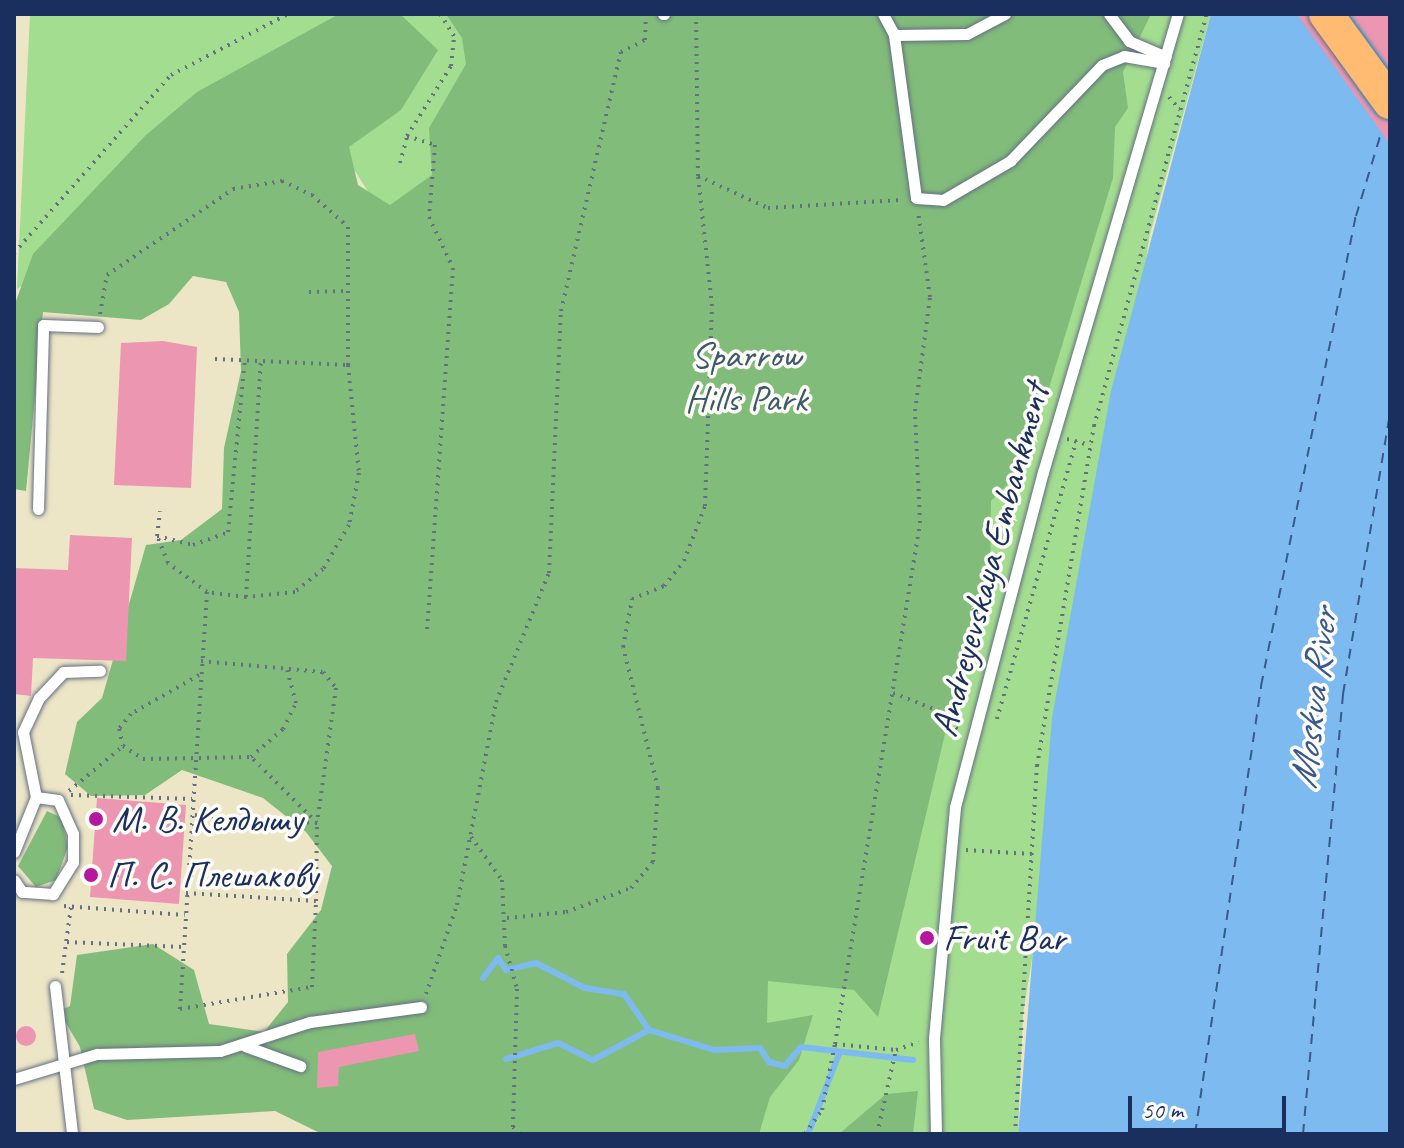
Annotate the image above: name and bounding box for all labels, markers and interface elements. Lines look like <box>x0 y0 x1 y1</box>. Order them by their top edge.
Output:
park label: Sparrow Hills Park <box>684 332 808 422</box>
street label: Andreyevskaya Embankment <box>921 377 1059 743</box>
water label: Moskva River <box>1278 607 1348 791</box>
place label: М. В. Келдышу <box>112 796 303 842</box>
marker: М. В. Келдышу <box>87 810 105 828</box>
place label: П. С. Плешакову <box>107 852 318 898</box>
marker: П. С. Плешакову <box>82 866 100 884</box>
place label: Fruit Bar <box>943 915 1067 961</box>
marker: Fruit Bar <box>918 929 936 947</box>
scale bar <box>1132 1080 1290 1130</box>
text: 50 m <box>1142 1095 1183 1125</box>

